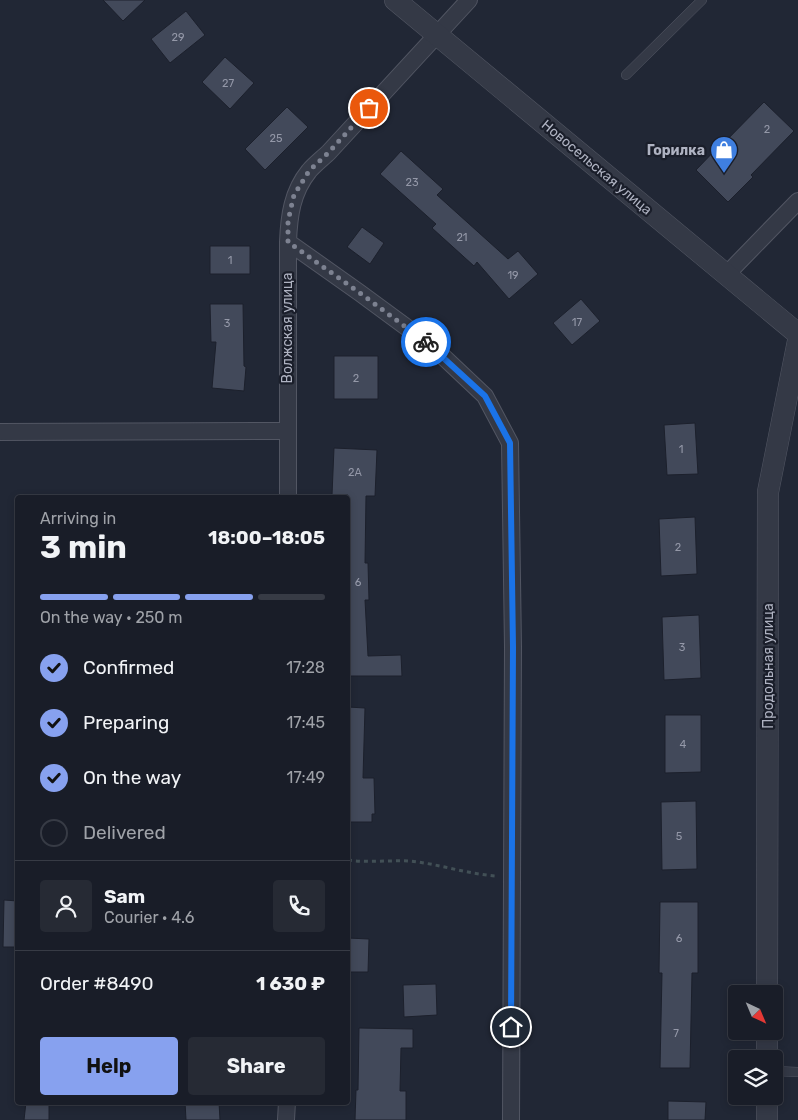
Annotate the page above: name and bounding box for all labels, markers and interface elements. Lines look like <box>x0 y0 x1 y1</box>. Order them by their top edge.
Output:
house number: 29 <box>172 31 184 44</box>
house number: 27 <box>222 77 234 90</box>
pin <box>348 87 390 129</box>
icon: bag <box>355 94 383 122</box>
street label: Новосельская улица <box>538 116 655 219</box>
house number: 2 <box>764 123 770 136</box>
house number: 25 <box>270 132 283 145</box>
shop icon: Горилка <box>709 135 739 174</box>
place label: Горилка <box>647 142 705 159</box>
house number: 23 <box>405 176 419 189</box>
house number: 21 <box>456 231 468 244</box>
house number: 1 <box>228 254 232 267</box>
house number: 19 <box>507 269 519 282</box>
street label: Волжская улица <box>279 273 296 383</box>
house number: 17 <box>572 316 583 329</box>
house number: 3 <box>224 317 231 330</box>
courier <box>401 317 451 367</box>
icon: bike <box>412 328 440 356</box>
house number: 2 <box>353 372 359 385</box>
house number: 1 <box>679 443 683 456</box>
house number: 2А <box>348 466 363 479</box>
text: Arriving in <box>40 509 116 528</box>
text: 18:00–18:05 <box>208 526 325 549</box>
text: 3 min <box>40 528 127 566</box>
house number: 2 <box>675 541 681 554</box>
house number: 6 <box>355 576 362 589</box>
street label: Продольная улица <box>760 603 777 729</box>
text: On the way · 250 m <box>40 608 183 627</box>
house number: 3 <box>679 641 686 654</box>
icon: check <box>40 654 68 682</box>
text: Confirmed <box>83 656 174 679</box>
text: 17:28 <box>286 658 325 677</box>
icon: check <box>40 709 68 737</box>
text: Preparing <box>83 711 169 734</box>
text: 17:45 <box>286 713 325 732</box>
house number: 4 <box>680 738 687 751</box>
icon: check <box>40 764 68 792</box>
text: On the way <box>83 766 181 789</box>
text: 17:49 <box>287 768 325 787</box>
text: Delivered <box>83 821 166 844</box>
house number: 5 <box>676 830 683 843</box>
button: person <box>40 880 92 932</box>
button: phone <box>273 880 325 932</box>
text: Sam <box>104 885 145 908</box>
text: Courier · 4.6 <box>104 908 194 927</box>
house number: 6 <box>676 932 683 945</box>
text: Order #8490 <box>40 972 154 995</box>
text: 1 630 ₽ <box>256 972 325 995</box>
north arrow <box>728 985 782 1040</box>
map controls <box>728 985 783 1105</box>
pin <box>490 1006 532 1048</box>
icon: home <box>497 1013 525 1041</box>
house number: 7 <box>673 1027 679 1040</box>
button: Help <box>40 1037 178 1095</box>
button: Share <box>188 1037 325 1095</box>
button: layers <box>728 1050 783 1105</box>

